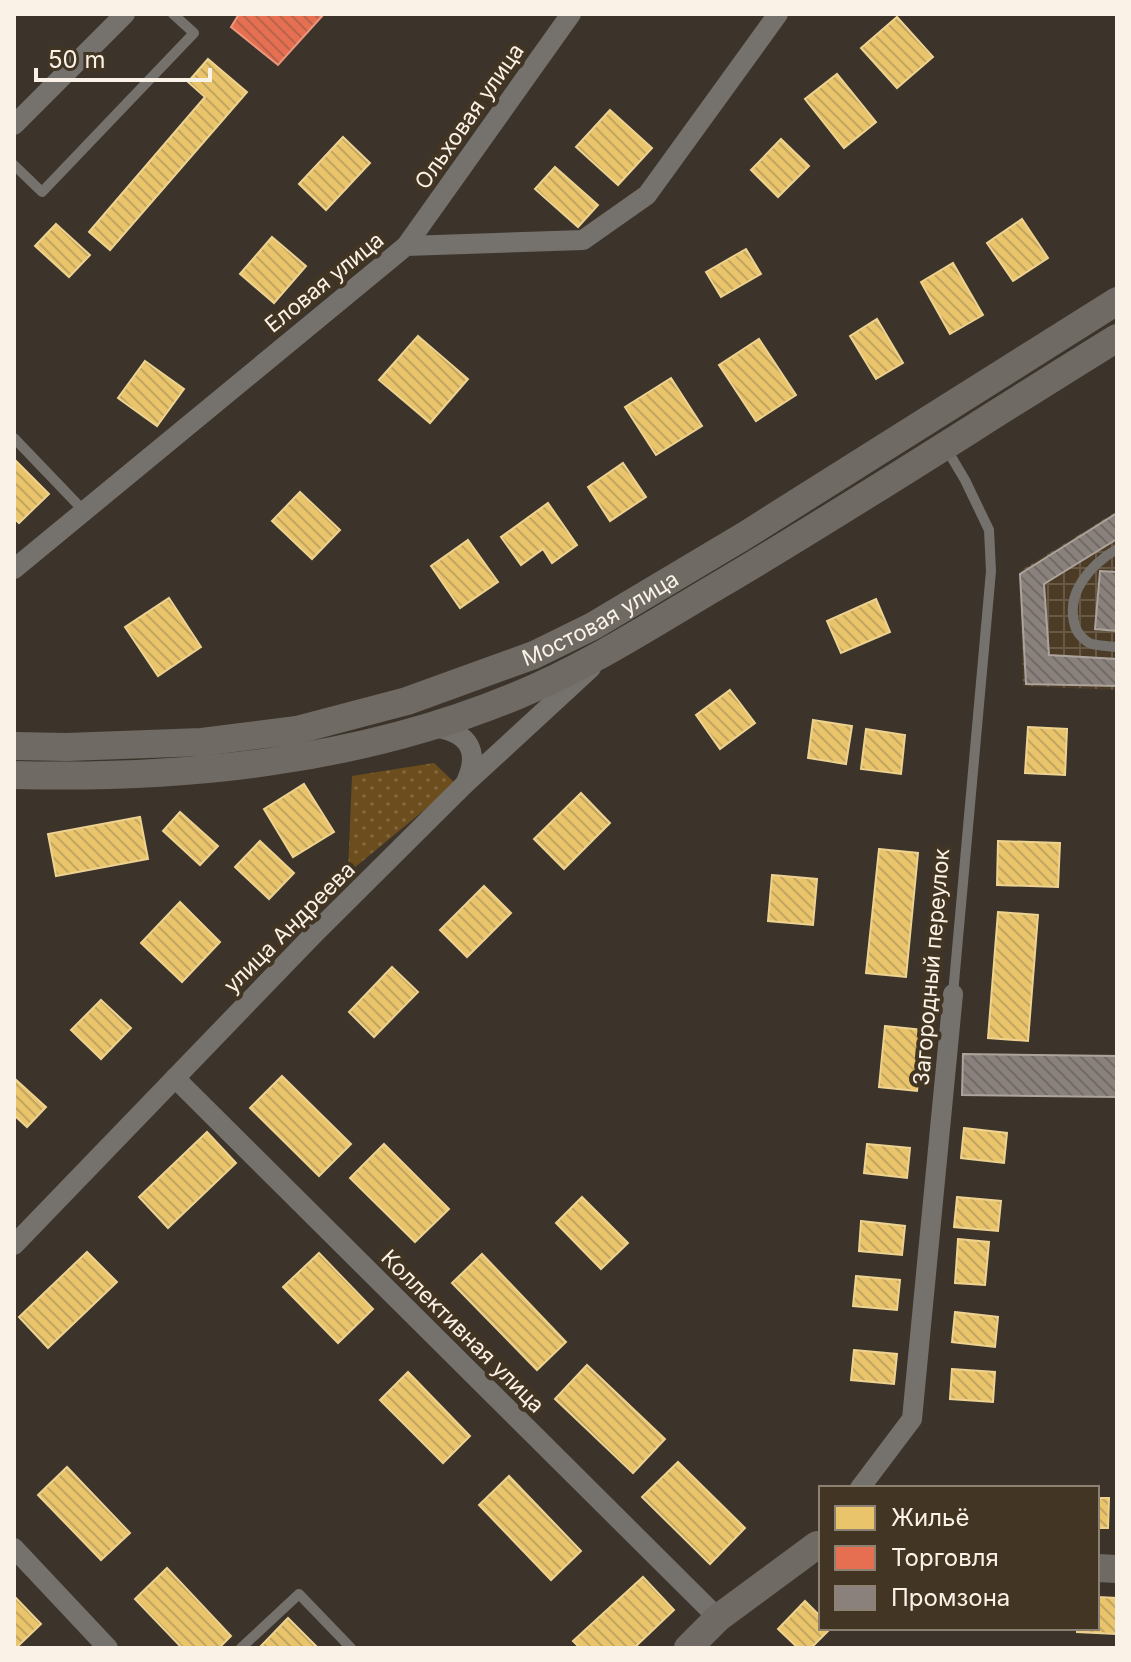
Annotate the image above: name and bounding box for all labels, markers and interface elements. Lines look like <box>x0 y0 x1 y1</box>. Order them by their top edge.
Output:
scale bar <box>36 32 210 82</box>
street label: Ольховая улица <box>409 38 529 194</box>
text: 50 m <box>48 45 106 74</box>
street label: Еловая улица <box>260 226 388 338</box>
street label: Мостовая улица <box>518 565 683 671</box>
street label: Загородный переулок <box>908 847 954 1087</box>
street label: улица Андреева <box>218 856 360 998</box>
street label: Коллективная улица <box>376 1244 550 1418</box>
legend <box>819 1486 1099 1630</box>
text: Жильё <box>891 1503 969 1532</box>
text: Торговля <box>891 1543 999 1572</box>
text: Промзона <box>891 1583 1010 1612</box>

